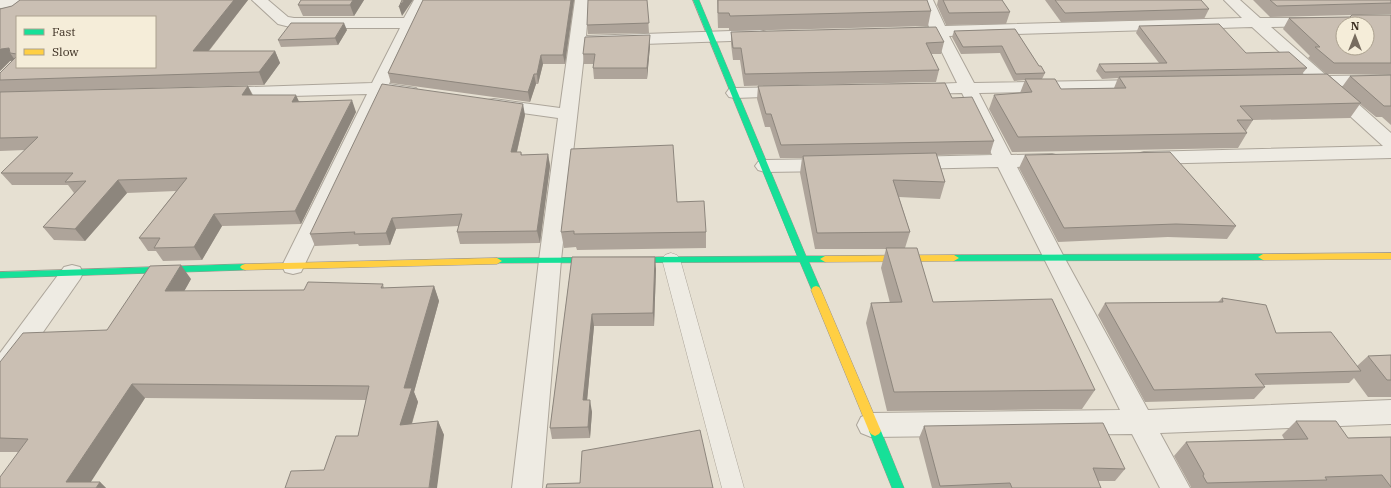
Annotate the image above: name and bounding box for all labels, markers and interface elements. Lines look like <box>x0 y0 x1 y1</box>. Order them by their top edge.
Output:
legend <box>16 16 156 68</box>
north arrow <box>1335 16 1375 56</box>
text: N <box>1351 19 1360 33</box>
text: Fast <box>52 24 76 39</box>
text: Slow <box>52 44 79 59</box>

